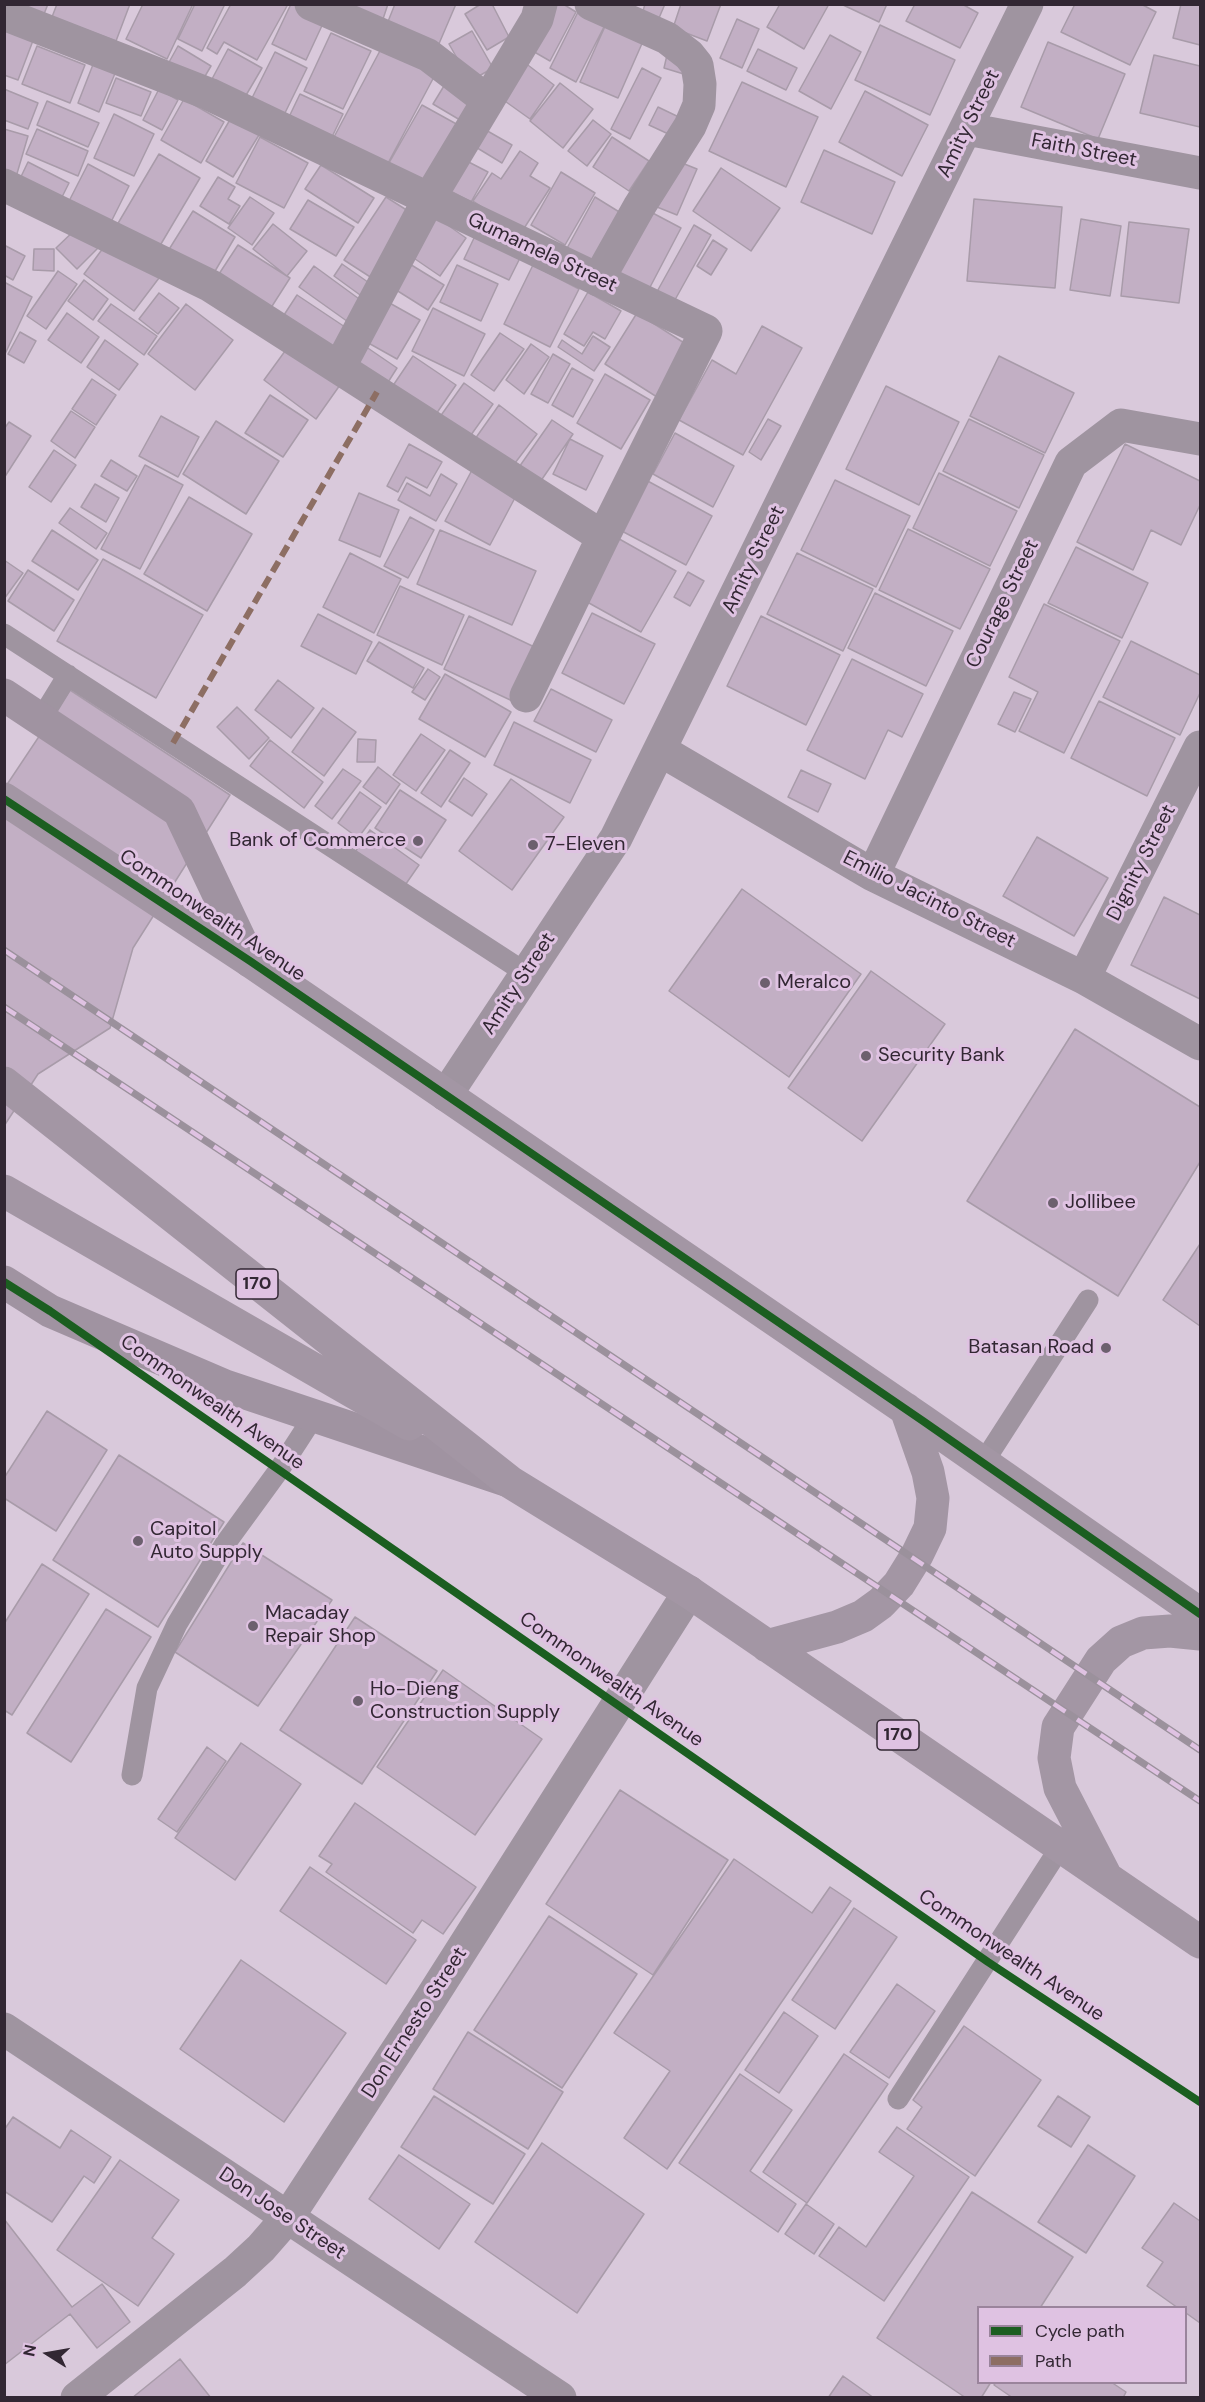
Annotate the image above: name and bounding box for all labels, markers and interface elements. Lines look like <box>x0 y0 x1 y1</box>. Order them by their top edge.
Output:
street label: Amity Street <box>933 66 1005 182</box>
street label: Faith Street <box>1029 129 1139 173</box>
street label: Gumamela Street <box>464 208 620 298</box>
street label: Amity Street <box>718 502 790 618</box>
street label: Courage Street <box>962 536 1044 672</box>
street label: Dignity Street <box>1102 801 1182 925</box>
place label: Bank of Commerce <box>229 829 406 853</box>
place label: 7-Eleven <box>545 833 625 857</box>
marker: Bank of Commerce <box>411 834 425 848</box>
marker: 7-Eleven <box>526 838 540 852</box>
street label: Commonwealth Avenue <box>114 845 310 987</box>
street label: Emilio Jacinto Street <box>839 846 1019 954</box>
street label: Amity Street <box>477 928 561 1040</box>
place label: Meralco <box>777 971 851 995</box>
marker: Meralco <box>758 976 772 990</box>
place label: Security Bank <box>878 1044 1005 1068</box>
marker: Security Bank <box>859 1049 873 1063</box>
place label: Jollibee <box>1065 1191 1136 1215</box>
marker: Jollibee <box>1046 1196 1060 1210</box>
road number: 170 <box>236 1269 278 1299</box>
street label: Commonwealth Avenue <box>115 1330 309 1476</box>
place label: Batasan Road <box>968 1336 1094 1360</box>
marker: Batasan Road <box>1099 1341 1113 1355</box>
place label: Capitol Auto Supply <box>150 1518 263 1565</box>
marker: Capitol Auto Supply <box>131 1534 145 1548</box>
place label: Macaday Repair Shop <box>265 1602 376 1649</box>
street label: Commonwealth Avenue <box>514 1607 708 1753</box>
marker: Macaday Repair Shop <box>246 1619 260 1633</box>
place label: Ho-Dieng Construction Supply <box>370 1678 560 1725</box>
marker: Ho-Dieng Construction Supply <box>351 1694 365 1708</box>
road number: 170 <box>877 1720 919 1750</box>
street label: Commonwealth Avenue <box>913 1885 1109 2027</box>
street label: Don Ernesto Street <box>357 1943 473 2103</box>
street label: Don Jose Street <box>214 2163 350 2265</box>
legend <box>977 2306 1187 2384</box>
text: Cycle path <box>1035 2319 1125 2343</box>
north arrow <box>18 2324 78 2384</box>
text: N <box>18 2343 41 2358</box>
text: Path <box>1035 2349 1072 2373</box>

